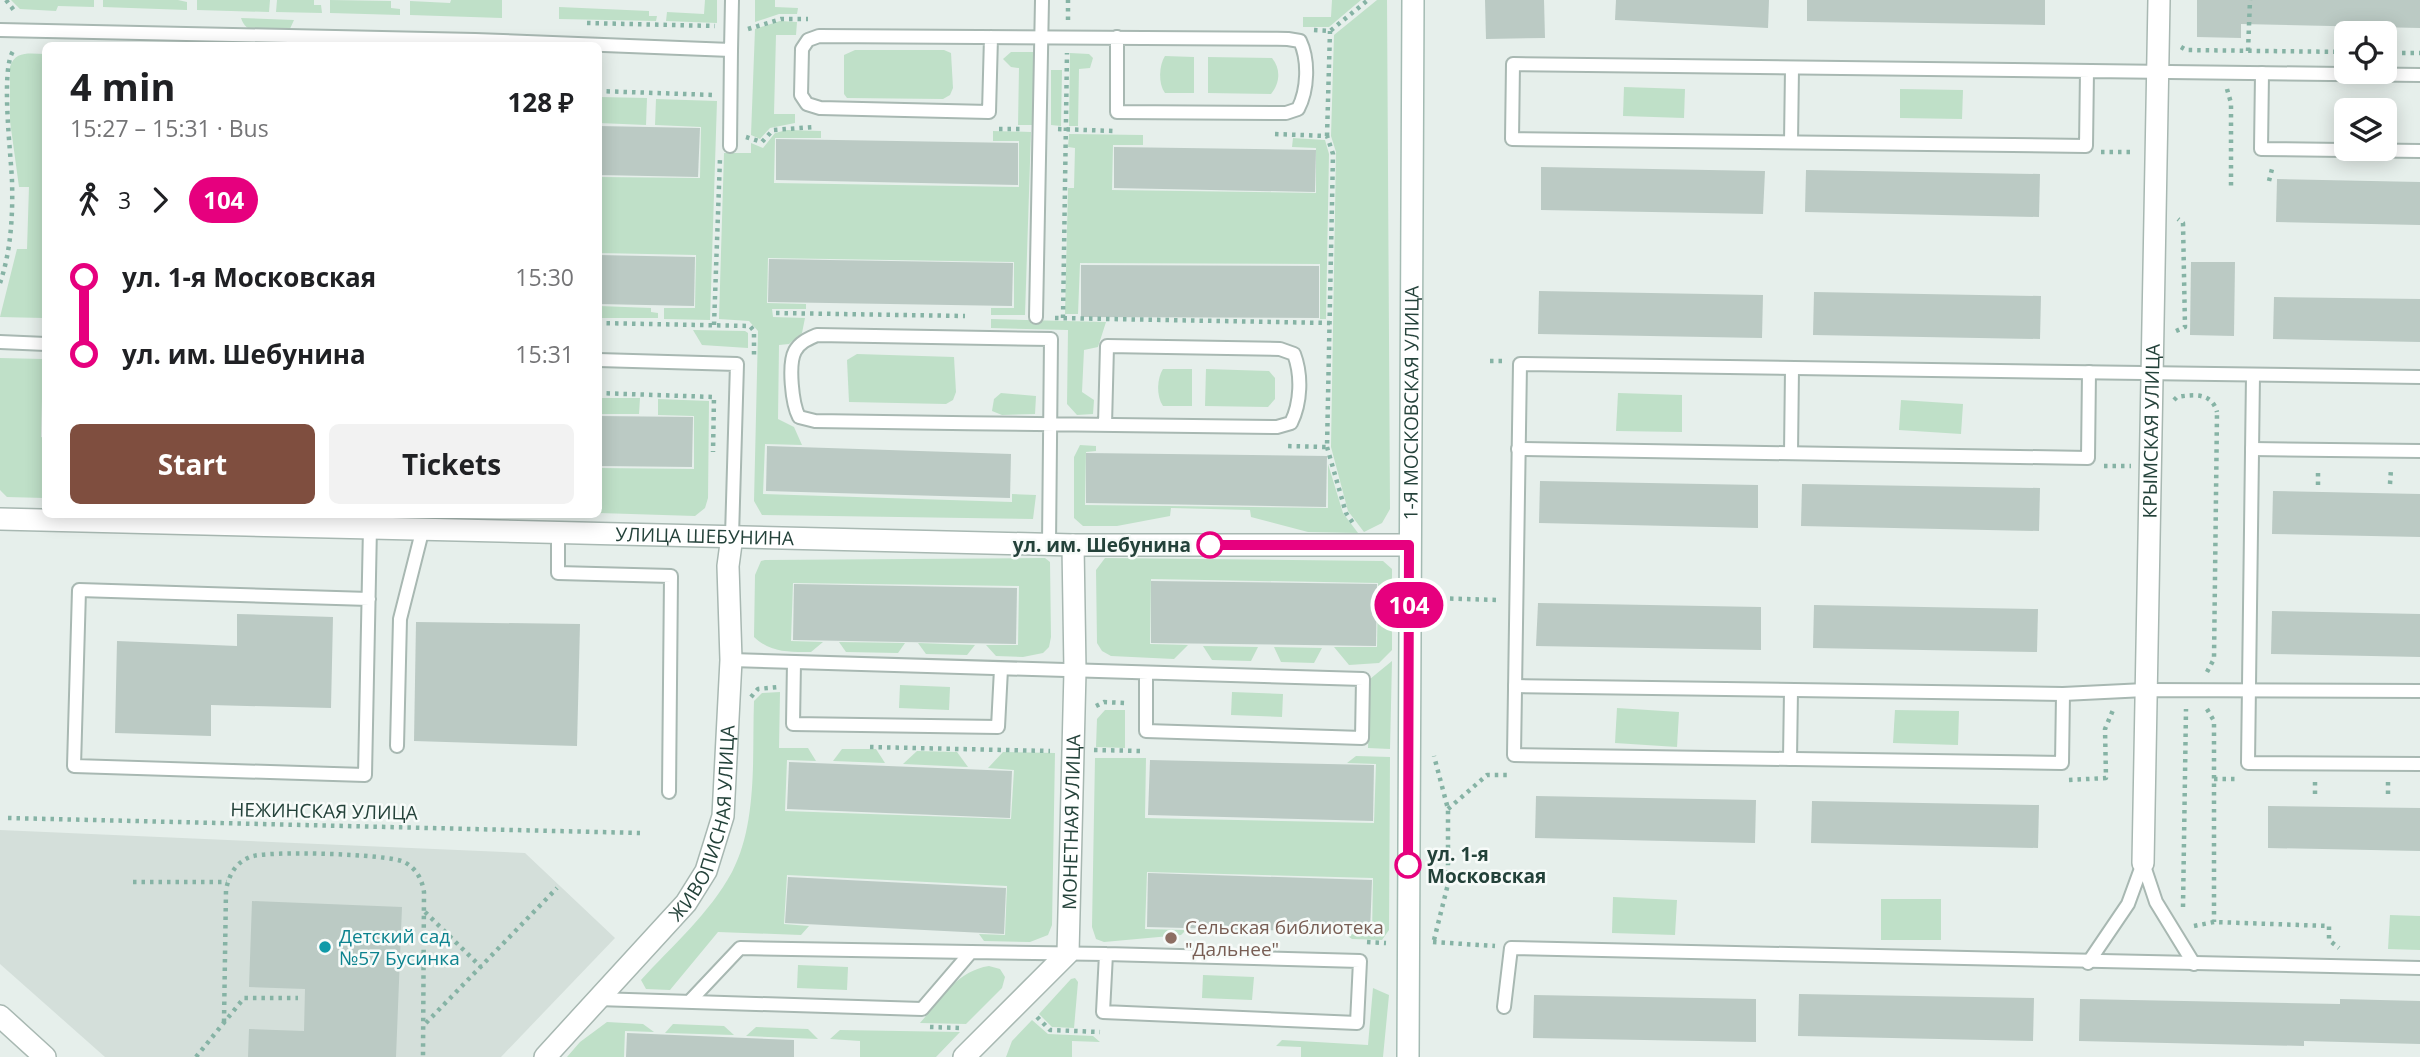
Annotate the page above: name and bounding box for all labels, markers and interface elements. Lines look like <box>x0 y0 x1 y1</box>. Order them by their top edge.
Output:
map controls <box>2334 21 2397 161</box>
button: locate <box>2334 21 2397 84</box>
text: 4 min <box>70 60 175 112</box>
text: 128 ₽ <box>508 84 574 120</box>
button: layers <box>2334 98 2397 161</box>
text: 15:27 – 15:31 · Bus <box>70 112 269 144</box>
icon: walk <box>70 181 108 219</box>
icon: forward <box>141 181 179 219</box>
text: 104 <box>203 183 244 216</box>
text: 3 <box>118 184 131 216</box>
text: ул. 1-я Московская <box>122 259 376 295</box>
text: 15:30 <box>515 261 574 293</box>
street label: 1-Я МОСКОВСКАЯ УЛИЦА <box>1398 286 1425 520</box>
text: ул. им. Шебунина <box>122 336 366 372</box>
text: 15:31 <box>515 338 574 370</box>
street label: КРЫМСКАЯ УЛИЦА <box>2136 344 2166 518</box>
button: Start <box>70 424 315 504</box>
button: Tickets <box>329 424 574 504</box>
street label: УЛИЦА ШЕБУНИНА <box>615 521 794 551</box>
place label: ул. им. Шебунина <box>1013 532 1191 558</box>
marker: ул. им. Шебунина <box>1197 532 1223 558</box>
line badge: 104 <box>1369 582 1449 628</box>
text: 104 <box>1388 588 1430 621</box>
street label: ЖИВОПИСНАЯ УЛИЦА <box>663 724 741 926</box>
street label: МОНЕТНАЯ УЛИЦА <box>1056 734 1086 910</box>
street label: НЕЖИНСКАЯ УЛИЦА <box>230 796 418 826</box>
place label: ул. 1-я Московская <box>1427 841 1546 889</box>
marker: ул. 1-я Московская <box>1395 852 1421 878</box>
place label: Сельская библиотека "Дальнее" <box>1185 914 1384 962</box>
place label: Детский сад №57 Бусинка <box>339 923 460 971</box>
marker: Сельская библиотека "Дальнее" <box>1163 930 1179 946</box>
marker: Детский сад №57 Бусинка <box>317 939 333 955</box>

